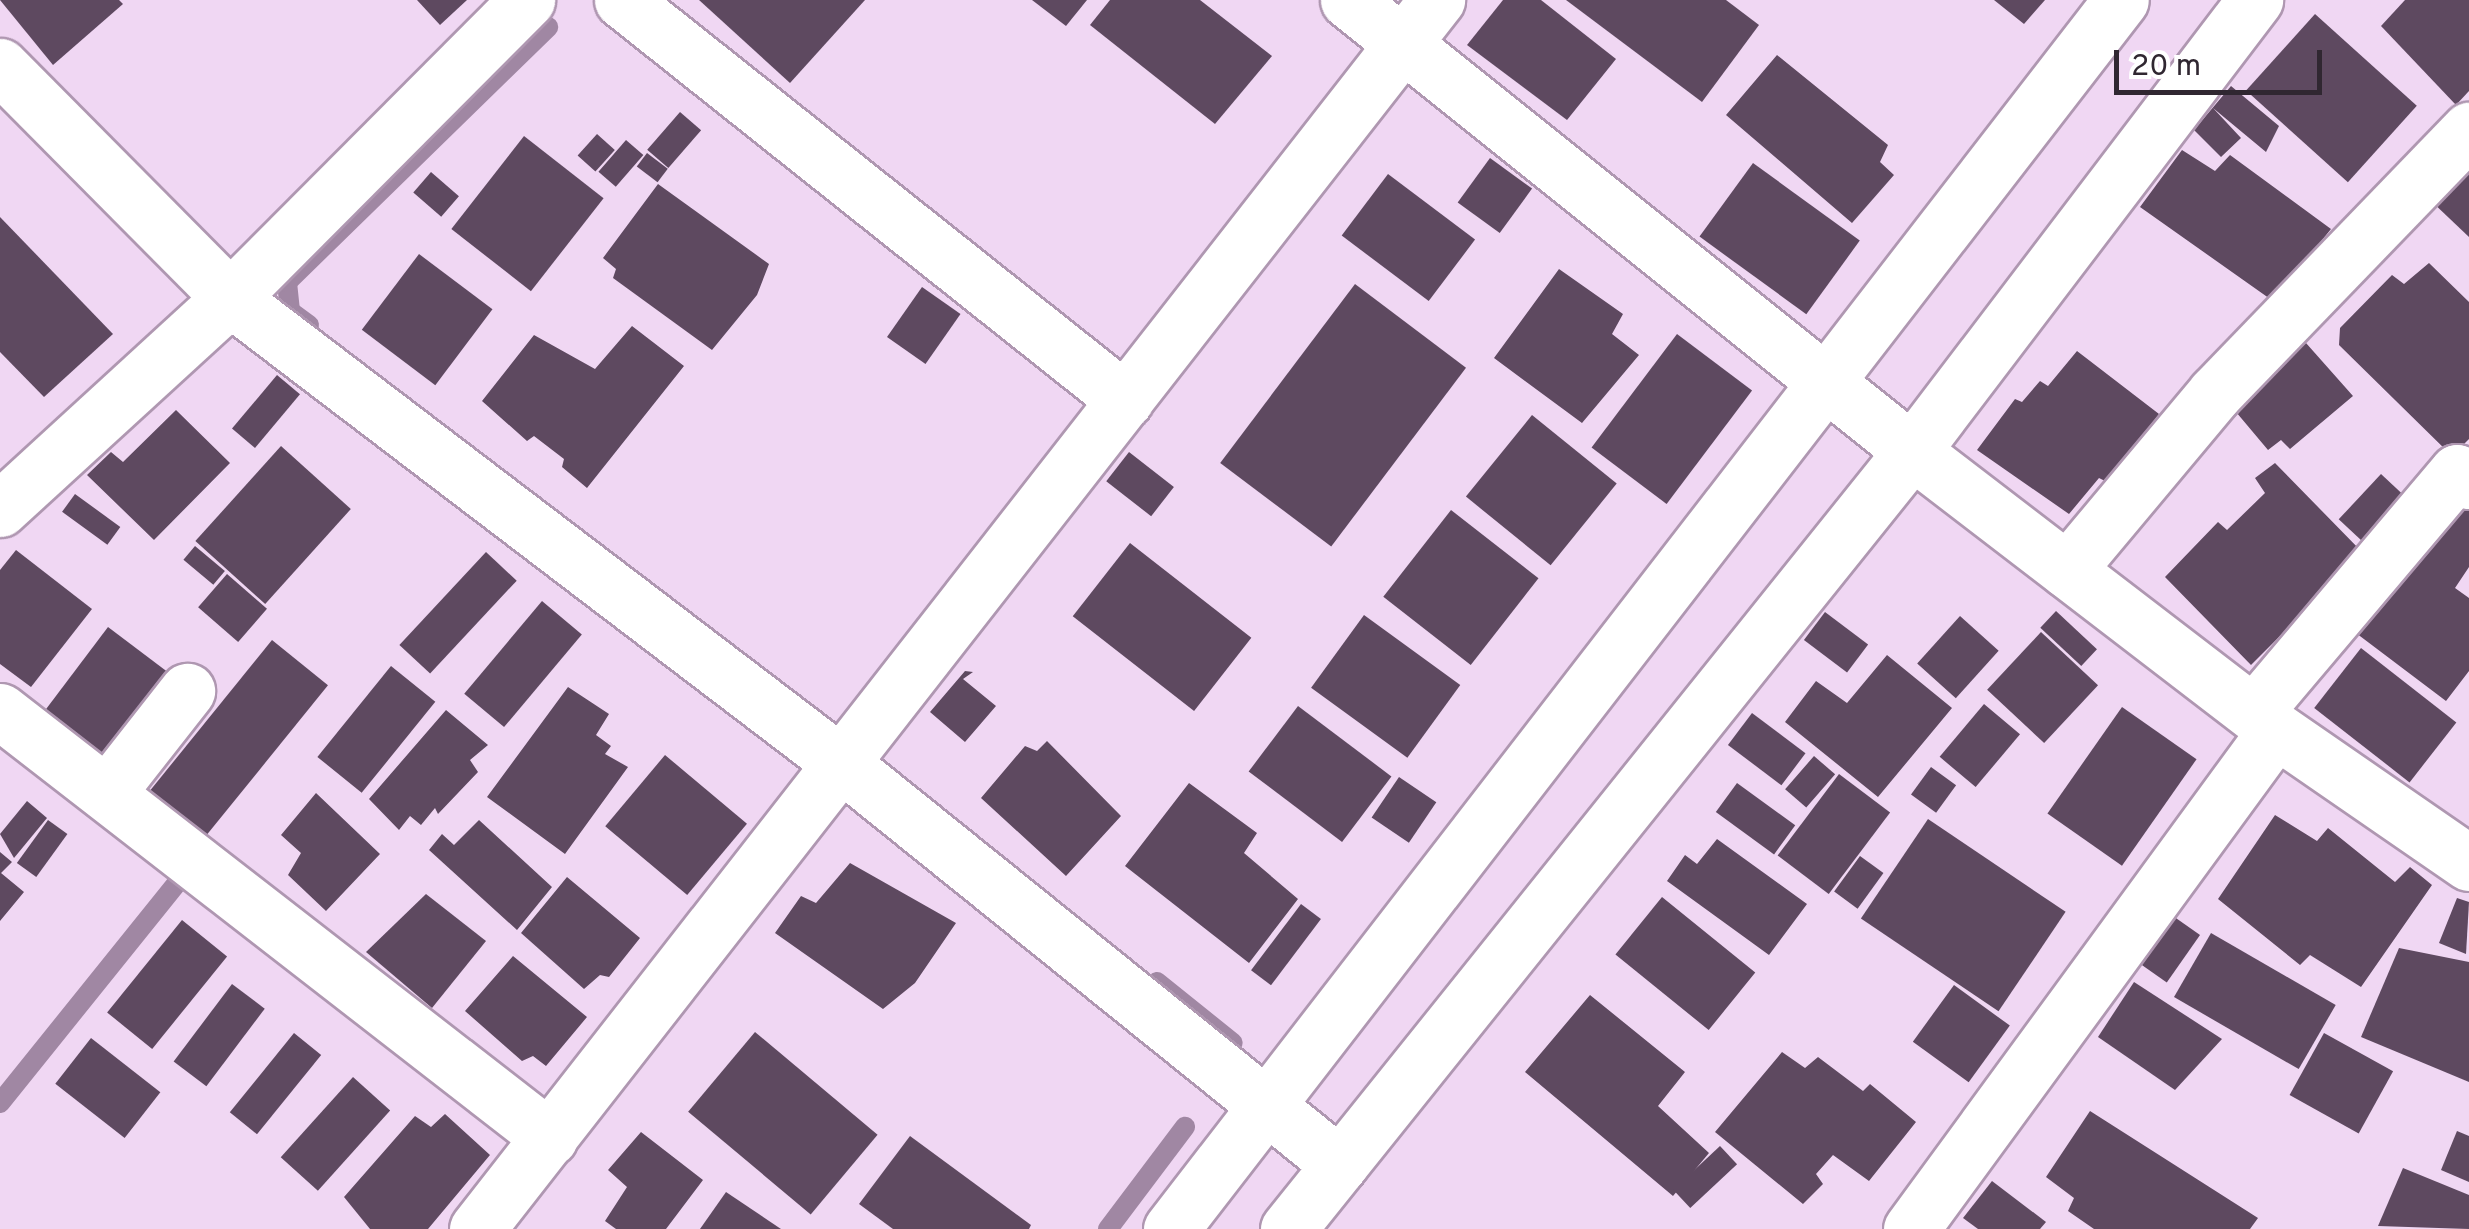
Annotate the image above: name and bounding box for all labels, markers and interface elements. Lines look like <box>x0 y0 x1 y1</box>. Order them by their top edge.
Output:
scale bar <box>2119 30 2326 92</box>
text: 20 m <box>2131 49 2201 86</box>

